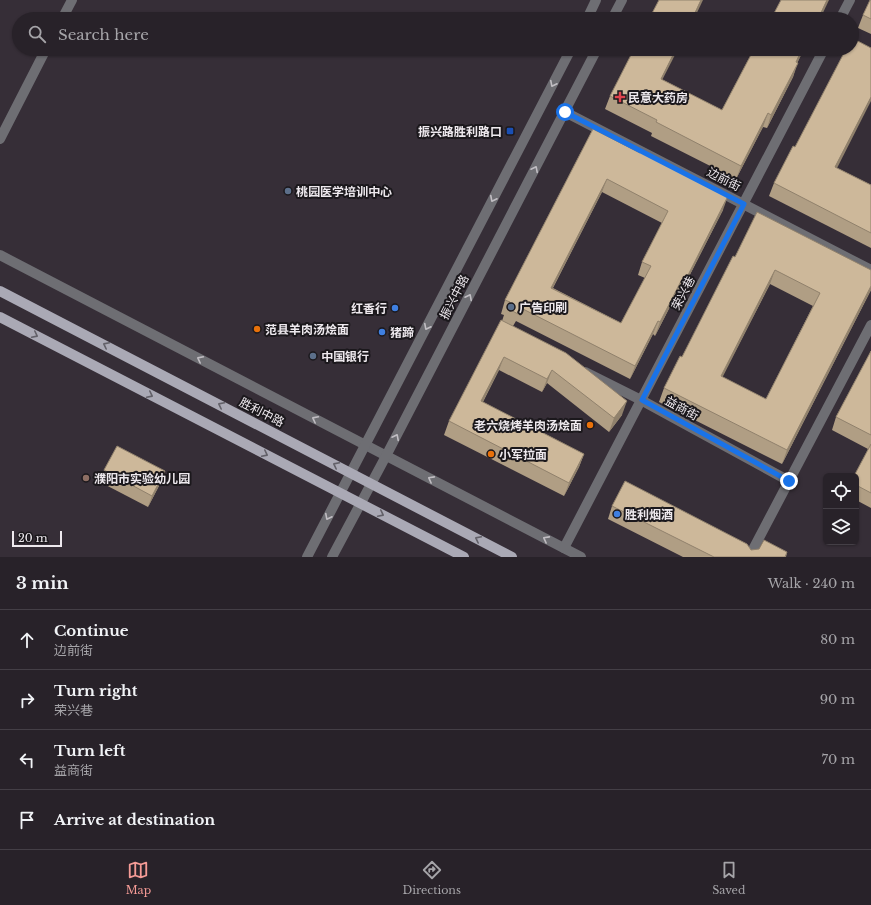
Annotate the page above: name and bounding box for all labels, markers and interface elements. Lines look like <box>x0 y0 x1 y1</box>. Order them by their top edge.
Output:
search box <box>12 12 859 56</box>
icon: search <box>26 23 48 45</box>
text: Search here <box>58 25 149 44</box>
one-way arrow <box>550 79 558 87</box>
place label: 民意大药房 <box>628 90 688 105</box>
marker: 民意大药房 <box>615 92 625 102</box>
route start <box>556 103 574 121</box>
place label: 振兴路胜利路口 <box>418 124 502 139</box>
marker: 振兴路胜利路口 <box>505 126 515 136</box>
street label: 边前街 <box>705 164 743 194</box>
one-way arrow <box>530 166 538 173</box>
place label: 桃园医学培训中心 <box>296 184 392 199</box>
marker: 桃园医学培训中心 <box>283 186 293 196</box>
one-way arrow <box>490 195 498 202</box>
street label: 振兴中路 <box>436 272 472 322</box>
street label: 荣兴巷 <box>668 274 698 312</box>
one-way arrow <box>464 294 472 301</box>
place label: 广告印刷 <box>519 300 567 315</box>
place label: 红香行 <box>351 301 387 316</box>
marker: 广告印刷 <box>506 302 516 312</box>
marker: 红香行 <box>390 303 400 313</box>
place label: 范县羊肉汤烩面 <box>265 322 349 337</box>
one-way arrow <box>424 323 432 330</box>
marker: 范县羊肉汤烩面 <box>252 324 262 334</box>
place label: 猪蹄 <box>390 325 414 340</box>
marker: 猪蹄 <box>377 327 387 337</box>
one-way arrow <box>30 330 38 337</box>
one-way arrow <box>102 343 110 350</box>
place label: 中国银行 <box>321 349 369 364</box>
marker: 中国银行 <box>308 351 318 361</box>
one-way arrow <box>197 356 204 364</box>
one-way arrow <box>146 390 153 397</box>
street label: 益商街 <box>663 393 701 423</box>
street label: 胜利中路 <box>237 394 287 430</box>
one-way arrow <box>218 402 225 410</box>
one-way arrow <box>312 416 320 424</box>
place label: 老六烧烤羊肉汤烩面 <box>474 418 582 433</box>
marker: 老六烧烤羊肉汤烩面 <box>585 420 595 430</box>
one-way arrow <box>391 434 399 441</box>
place label: 小军拉面 <box>499 447 547 462</box>
marker: 小军拉面 <box>486 449 496 459</box>
one-way arrow <box>261 450 269 457</box>
one-way arrow <box>333 462 341 470</box>
place label: 濮阳市实验幼儿园 <box>94 471 190 486</box>
route end <box>780 472 798 490</box>
marker: 濮阳市实验幼儿园 <box>81 473 91 483</box>
map controls <box>823 473 859 545</box>
button: locate <box>823 473 859 509</box>
one-way arrow <box>428 476 435 484</box>
place label: 胜利烟酒 <box>625 507 673 522</box>
one-way arrow <box>377 509 384 517</box>
marker: 胜利烟酒 <box>612 509 622 519</box>
button: layers <box>823 509 859 545</box>
one-way arrow <box>325 513 333 520</box>
scale bar <box>12 529 62 548</box>
text: 20 m <box>18 531 48 545</box>
one-way arrow <box>475 536 482 544</box>
one-way arrow <box>543 536 550 544</box>
text: 3 min <box>16 573 69 594</box>
text: Walk · 240 m <box>768 575 855 592</box>
text: Continue <box>54 621 129 640</box>
icon: ahead <box>16 629 38 651</box>
text: 80 m <box>820 631 855 648</box>
text: 边前街 <box>54 642 93 659</box>
text: Turn right <box>54 681 137 700</box>
icon: right <box>16 689 38 711</box>
text: 90 m <box>820 691 855 708</box>
text: 荣兴巷 <box>54 702 93 719</box>
text: Turn left <box>54 741 125 760</box>
icon: left <box>16 749 38 771</box>
text: 70 m <box>822 751 855 768</box>
text: 益商街 <box>54 762 93 779</box>
icon: arrive <box>16 809 38 831</box>
text: Arrive at destination <box>54 810 215 829</box>
tab: Map <box>126 859 151 897</box>
tab: Directions <box>402 859 461 897</box>
tab: Saved <box>712 859 745 897</box>

